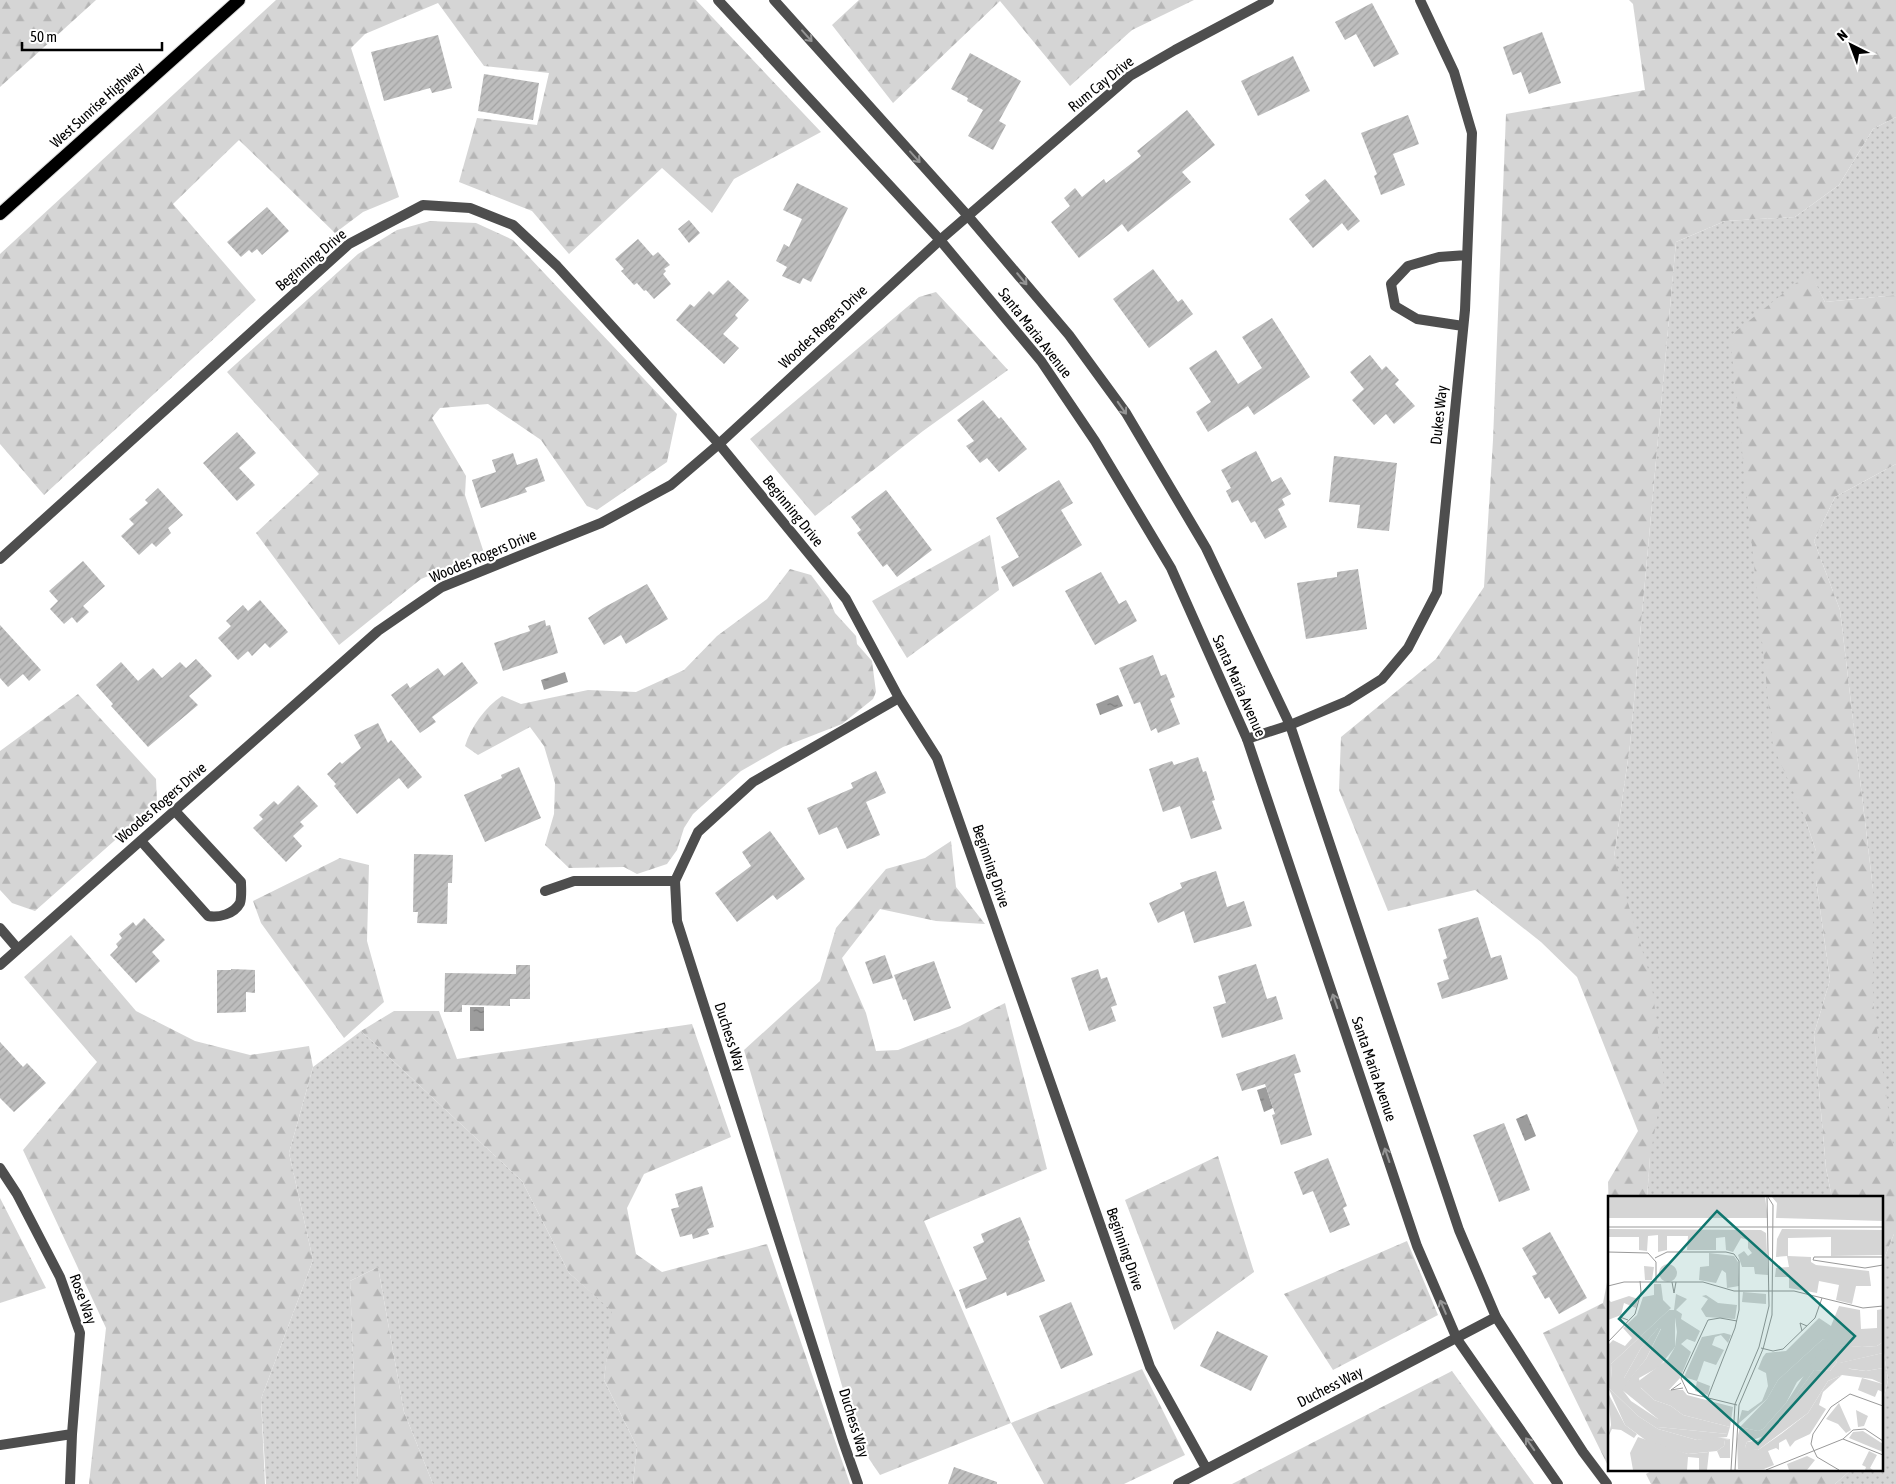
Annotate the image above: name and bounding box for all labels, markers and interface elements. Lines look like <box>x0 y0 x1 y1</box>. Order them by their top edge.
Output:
scale bar <box>22 20 162 52</box>
north arrow <box>1826 20 1876 70</box>
text: N <box>1834 27 1851 44</box>
text: 50 m <box>30 28 57 45</box>
one-way arrow <box>801 30 812 43</box>
street label: Rum Cay Drive <box>1065 52 1137 115</box>
street label: West Sunrise Highway <box>47 58 147 151</box>
one-way arrow <box>909 151 921 164</box>
street label: Beginning Drive <box>272 225 350 294</box>
one-way arrow <box>1017 273 1028 286</box>
street label: Woodes Rogers Drive <box>775 281 870 372</box>
street label: Santa Maria Avenue <box>995 284 1076 381</box>
street label: Dukes Way <box>1427 384 1450 446</box>
one-way arrow <box>1117 400 1127 414</box>
street label: Beginning Drive <box>759 472 827 550</box>
street label: Woodes Rogers Drive <box>427 525 539 586</box>
street label: Santa Maria Avenue <box>1209 632 1270 739</box>
street label: Woodes Rogers Drive <box>112 759 209 846</box>
street label: Beginning Drive <box>969 822 1014 910</box>
one-way arrow <box>1330 993 1339 1009</box>
street label: Duchess Way <box>711 1000 750 1073</box>
street label: Santa Maria Avenue <box>1349 1014 1400 1123</box>
one-way arrow <box>1382 1148 1391 1163</box>
inset map <box>1608 1196 1884 1472</box>
street label: Beginning Drive <box>1103 1205 1148 1293</box>
street label: Rose Way <box>67 1271 100 1326</box>
one-way arrow <box>1438 1300 1448 1315</box>
street label: Duchess Way <box>1294 1363 1365 1410</box>
street label: Duchess Way <box>836 1386 873 1460</box>
one-way arrow <box>1525 1437 1535 1451</box>

